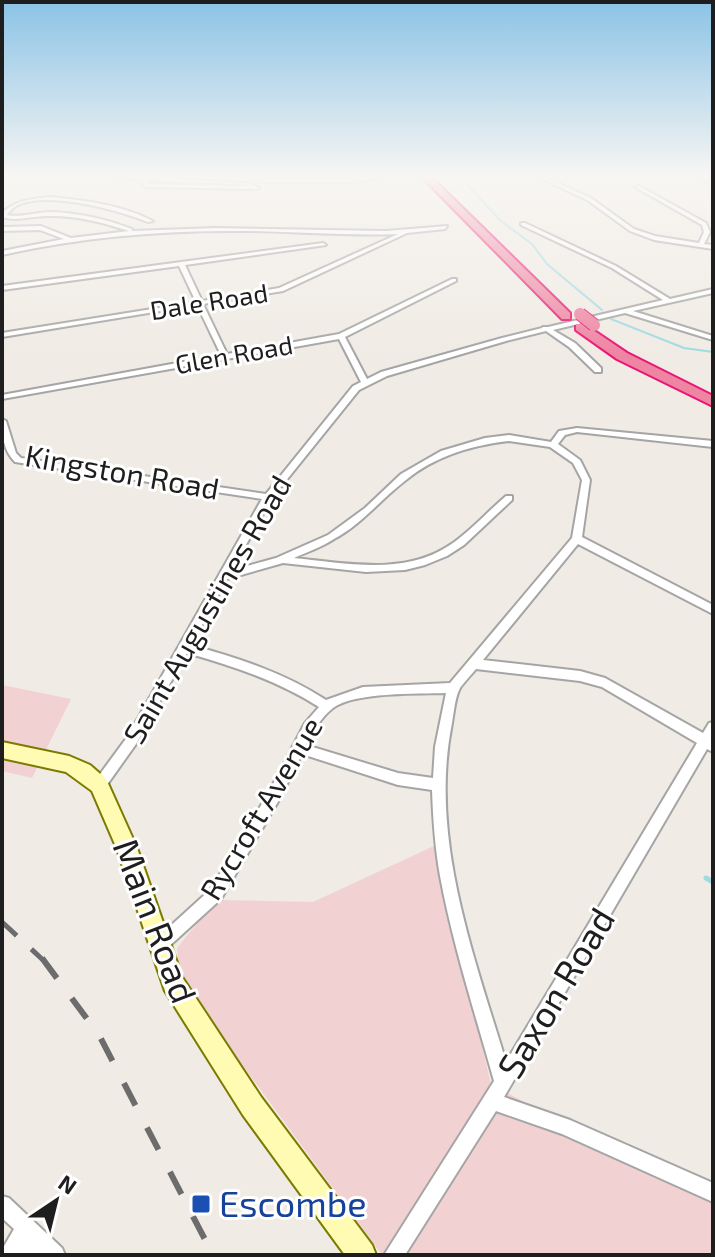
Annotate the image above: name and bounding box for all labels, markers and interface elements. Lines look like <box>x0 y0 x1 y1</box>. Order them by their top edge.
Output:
street label: Dale Road <box>148 276 270 325</box>
street label: Glen Road <box>173 328 295 379</box>
street label: Kingston Road <box>23 436 222 506</box>
street label: Saint Augustines Road <box>115 468 298 750</box>
street label: Rycroft Avenue <box>192 710 329 906</box>
street label: Main Road <box>105 832 207 1009</box>
street label: Saxon Road <box>487 899 622 1085</box>
north arrow <box>16 1161 96 1241</box>
text: N <box>54 1169 82 1199</box>
place label: Escombe <box>219 1181 367 1224</box>
marker: Escombe <box>190 1193 212 1215</box>

